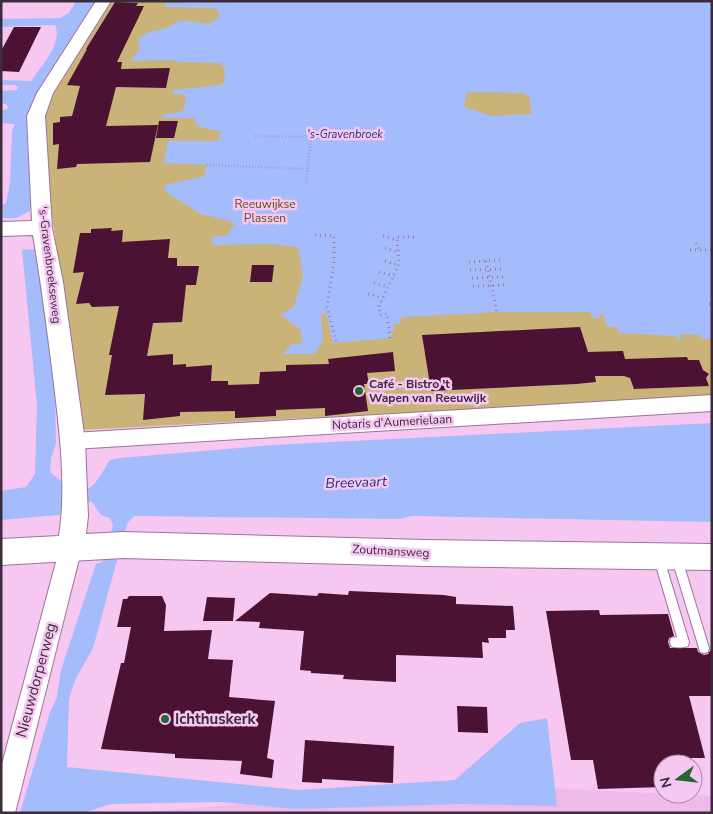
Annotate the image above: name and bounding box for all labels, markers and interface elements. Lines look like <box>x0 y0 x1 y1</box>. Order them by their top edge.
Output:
water label: 's-Gravenbroek <box>307 127 383 142</box>
park label: Reeuwijkse Plassen <box>234 196 296 226</box>
street label: 's-Gravenbroekseweg <box>35 206 65 324</box>
place label: Café - Bistro 't Wapen van Reeuwijk <box>369 376 487 406</box>
marker: Café - Bistro 't Wapen van Reeuwijk <box>353 385 365 397</box>
street label: Notaris d'Aumerielaan <box>331 411 453 433</box>
water label: Breevaart <box>325 472 388 493</box>
street label: Zoutmansweg <box>352 541 430 561</box>
street label: Nieuwdorperweg <box>11 621 61 739</box>
place label: Ichthuskerk <box>175 709 257 729</box>
marker: Ichthuskerk <box>159 713 171 725</box>
north arrow <box>653 754 703 804</box>
text: N <box>655 775 676 790</box>

